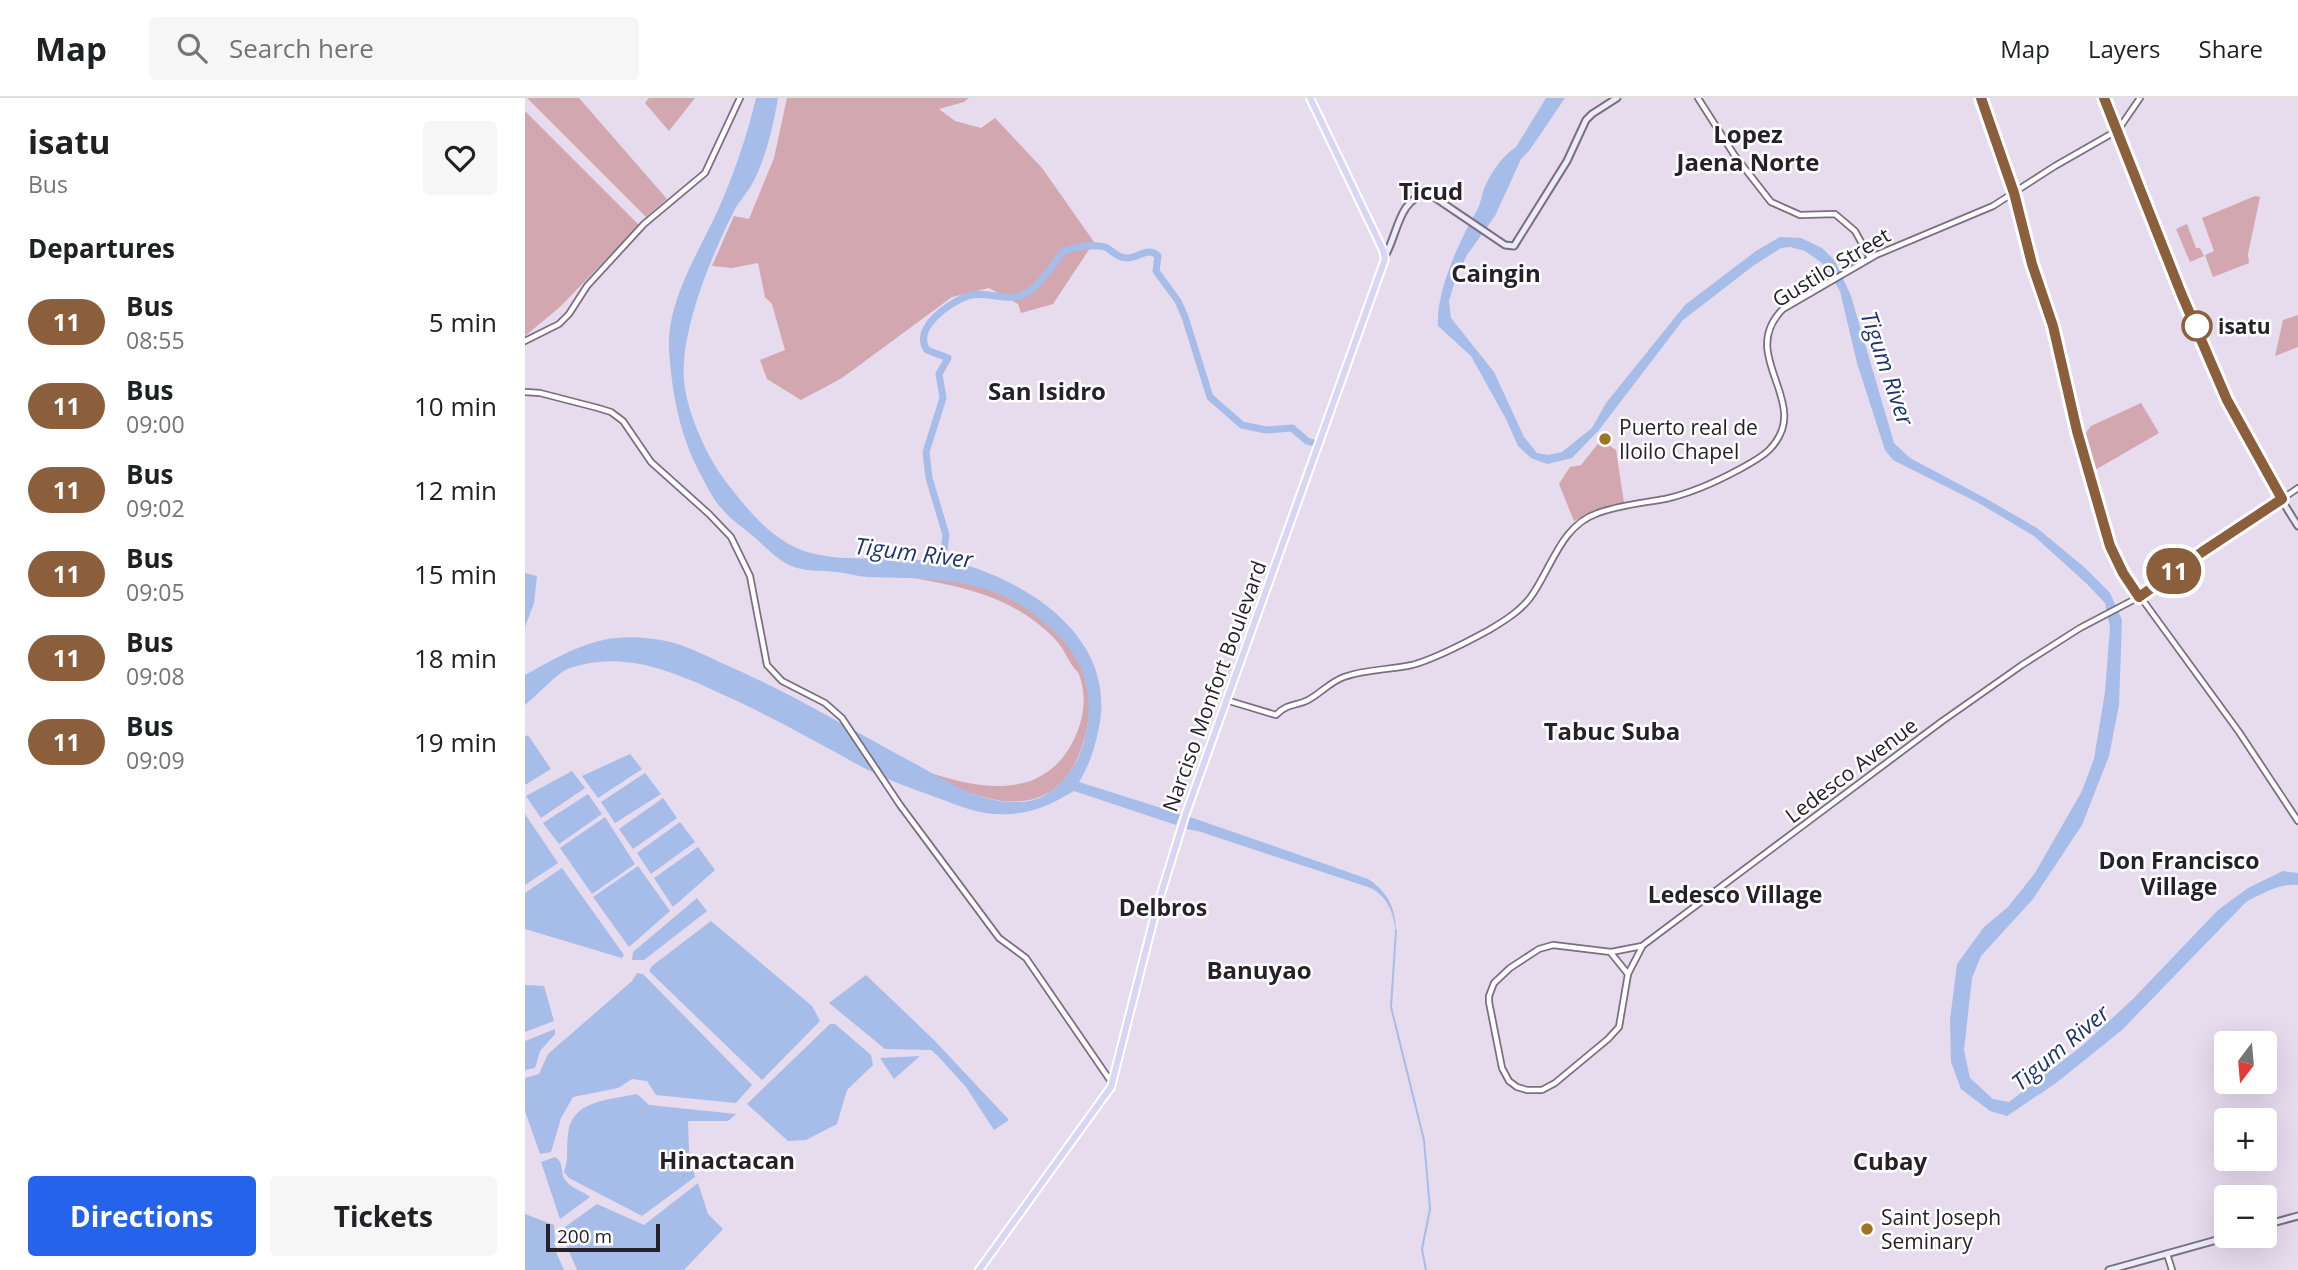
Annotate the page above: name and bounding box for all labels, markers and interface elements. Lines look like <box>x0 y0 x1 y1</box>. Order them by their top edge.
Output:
search box <box>149 17 639 80</box>
text: Map <box>35 26 107 71</box>
icon: search <box>173 29 211 67</box>
text: Search here <box>229 30 374 66</box>
text: Map <box>2000 32 2050 65</box>
text: Layers <box>2088 32 2161 65</box>
text: Share <box>2199 32 2263 65</box>
district label: Lopez Jaena Norte <box>1675 117 1820 178</box>
text: isatu <box>28 119 110 164</box>
button: heart <box>423 121 497 195</box>
text: Bus <box>28 168 68 200</box>
district label: Ticud <box>1399 174 1463 207</box>
street label: Gustilo Street <box>1767 221 1895 313</box>
text: Departures <box>28 230 175 266</box>
district label: Caingin <box>1451 256 1541 289</box>
text: Bus <box>126 288 173 324</box>
text: 5 min <box>429 304 497 340</box>
text: 11 <box>53 305 80 338</box>
water label: Tigum River <box>1854 307 1923 430</box>
marker: isatu <box>2182 311 2212 341</box>
place label: isatu <box>2218 312 2270 340</box>
text: 08:55 <box>126 324 185 356</box>
text: Bus <box>126 372 173 408</box>
district label: San Isidro <box>988 374 1106 407</box>
text: 10 min <box>414 388 497 424</box>
text: 11 <box>53 389 80 422</box>
text: 09:00 <box>126 408 185 440</box>
place label: Puerto real de Iloilo Chapel <box>1619 413 1758 465</box>
marker: Puerto real de Iloilo Chapel <box>1597 431 1613 447</box>
text: Bus <box>126 456 173 492</box>
text: 12 min <box>414 472 497 508</box>
text: 11 <box>53 473 80 506</box>
text: 09:02 <box>126 492 185 524</box>
water label: Tigum River <box>853 529 976 575</box>
text: Bus <box>126 540 173 576</box>
line badge: 11 <box>2143 548 2205 594</box>
text: 11 <box>2160 554 2188 587</box>
text: 15 min <box>414 556 497 592</box>
text: 11 <box>53 557 80 590</box>
street label: Narciso Monfort Boulevard <box>1156 557 1272 815</box>
text: 09:05 <box>126 576 185 608</box>
text: Bus <box>126 624 173 660</box>
text: 18 min <box>414 640 497 676</box>
text: 11 <box>53 641 80 674</box>
text: 09:08 <box>126 660 185 692</box>
text: Bus <box>126 708 173 744</box>
street label: Ledesco Avenue <box>1779 711 1923 829</box>
district label: Tabuc Suba <box>1544 714 1680 747</box>
text: 19 min <box>414 724 497 760</box>
text: 11 <box>53 725 80 758</box>
text: 09:09 <box>126 744 185 776</box>
district label: Don Francisco Village <box>2099 844 2259 902</box>
district label: Ledesco Village <box>1648 878 1822 910</box>
district label: Delbros <box>1119 891 1207 923</box>
district label: Banuyao <box>1206 953 1312 986</box>
water label: Tigum River <box>2004 996 2116 1097</box>
north arrow <box>2214 1031 2277 1094</box>
map controls <box>2214 1031 2277 1248</box>
button: + <box>2214 1108 2277 1171</box>
district label: Hinactacan <box>659 1143 795 1176</box>
district label: Cubay <box>1853 1144 1928 1177</box>
button: Directions <box>28 1176 256 1256</box>
button: Tickets <box>270 1176 497 1256</box>
button: − <box>2214 1185 2277 1248</box>
place label: Saint Joseph Seminary <box>1881 1203 2001 1255</box>
scale bar <box>546 1221 660 1253</box>
marker: Saint Joseph Seminary <box>1859 1221 1875 1237</box>
text: 200 m <box>557 1223 612 1249</box>

